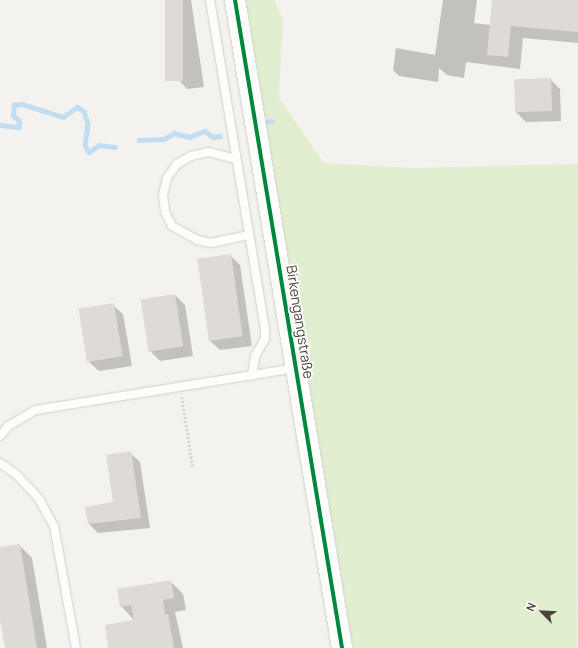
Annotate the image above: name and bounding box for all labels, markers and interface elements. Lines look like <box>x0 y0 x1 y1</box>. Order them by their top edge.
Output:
street label: Birkengangstraße <box>283 264 317 380</box>
north arrow <box>522 592 562 632</box>
text: N <box>522 600 539 614</box>

